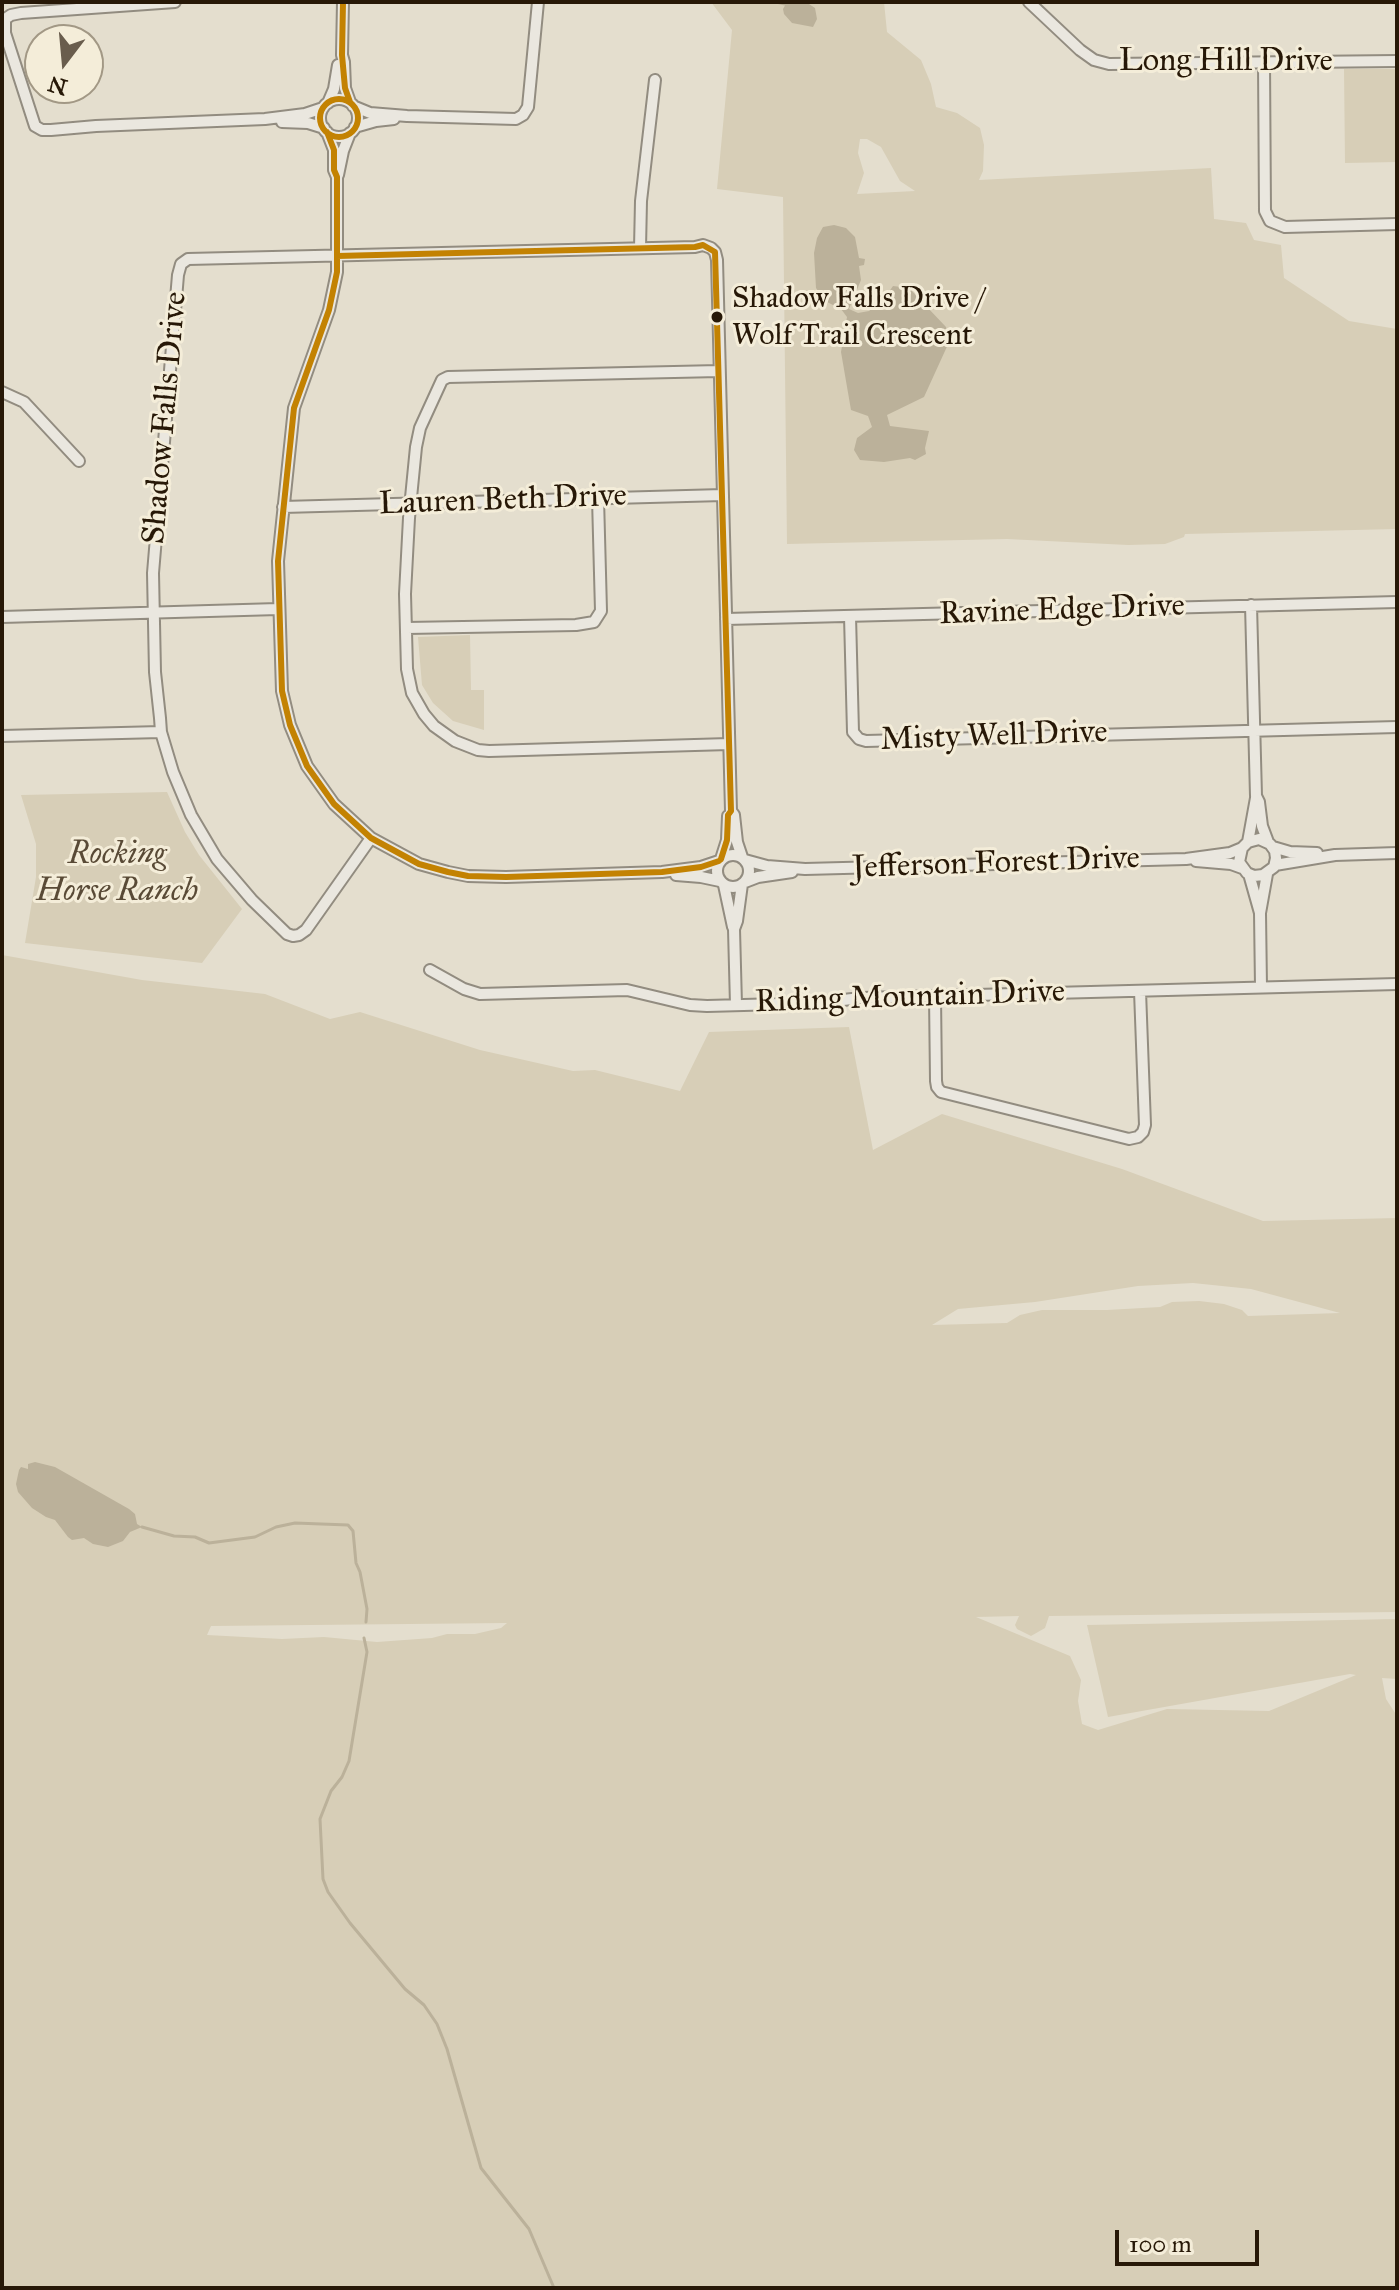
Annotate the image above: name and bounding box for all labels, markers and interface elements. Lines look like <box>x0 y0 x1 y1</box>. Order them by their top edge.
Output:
north arrow <box>24 24 104 104</box>
street label: Long Hill Drive <box>1119 43 1333 81</box>
text: N <box>45 70 71 101</box>
place label: Shadow Falls Drive / Wolf Trail Crescent <box>732 282 984 352</box>
street label: Shadow Falls Drive <box>136 290 196 546</box>
marker: Shadow Falls Drive / Wolf Trail Crescent <box>709 309 725 325</box>
street label: Lauren Beth Drive <box>378 477 628 525</box>
street label: Ravine Edge Drive <box>939 588 1185 634</box>
street label: Misty Well Drive <box>880 714 1108 760</box>
park label: Rocking Horse Ranch <box>36 836 198 911</box>
street label: Jefferson Forest Drive <box>852 840 1140 888</box>
street label: Riding Mountain Drive <box>754 973 1066 1023</box>
scale bar <box>1119 2214 1263 2264</box>
text: 100 m <box>1129 2229 1192 2259</box>

